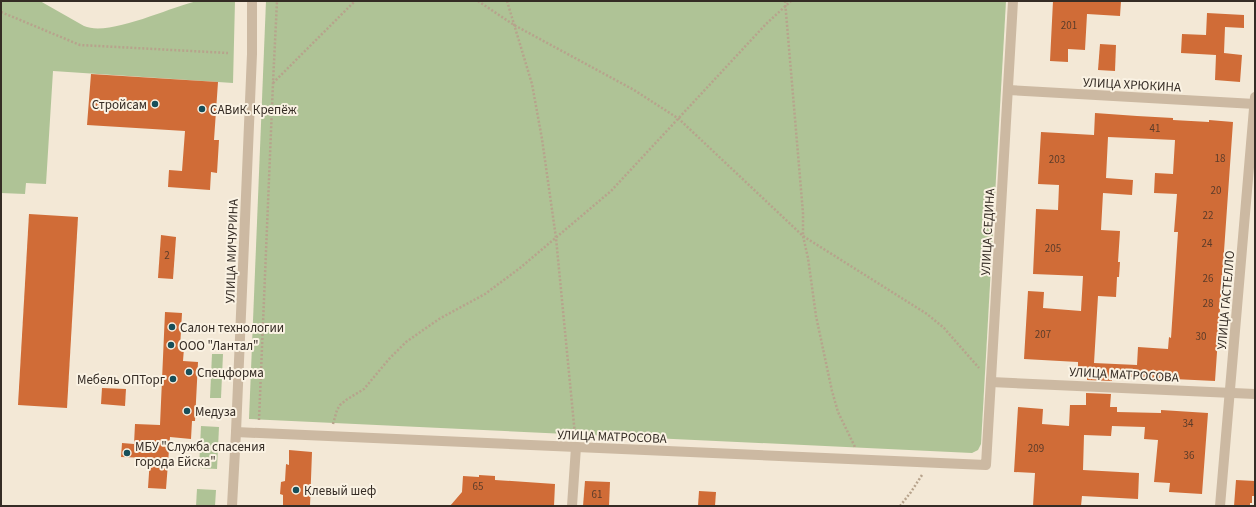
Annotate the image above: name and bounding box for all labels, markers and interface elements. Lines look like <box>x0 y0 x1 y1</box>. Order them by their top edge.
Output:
house number: 201 <box>1061 18 1077 33</box>
street label: УЛИЦА ХРЮКИНА <box>1083 73 1182 97</box>
place label: Стройсам <box>92 96 147 114</box>
marker: Стройсам <box>150 99 160 109</box>
place label: САВиК. Крепёж <box>210 101 297 119</box>
marker: САВиК. Крепёж <box>197 104 207 114</box>
house number: 41 <box>1150 121 1160 136</box>
house number: 18 <box>1215 151 1226 166</box>
house number: 203 <box>1049 152 1065 167</box>
house number: 20 <box>1211 183 1221 198</box>
street label: УЛИЦА СЕДИНА <box>977 187 999 276</box>
street label: УЛИЦА МИЧУРИНА <box>221 198 243 304</box>
house number: 22 <box>1203 208 1213 223</box>
house number: 24 <box>1202 236 1213 251</box>
house number: 205 <box>1045 241 1061 256</box>
house number: 2 <box>164 248 170 263</box>
street label: УЛИЦА ГАСТЕЛЛО <box>1213 250 1239 350</box>
house number: 26 <box>1203 271 1214 286</box>
house number: 28 <box>1203 296 1214 311</box>
place label: Салон технологии <box>180 319 284 337</box>
marker: Салон технологии <box>167 322 177 332</box>
house number: 207 <box>1035 327 1051 342</box>
house number: 30 <box>1196 329 1206 344</box>
place label: ООО "Лантал" <box>179 337 259 355</box>
marker: ООО "Лантал" <box>166 340 176 350</box>
street label: УЛИЦА МАТРОСОВА <box>1069 363 1180 387</box>
place label: Спецформа <box>197 364 264 382</box>
marker: Спецформа <box>184 367 194 377</box>
place label: Мебель ОПТорг <box>77 371 165 389</box>
marker: Мебель ОПТорг <box>168 374 178 384</box>
place label: Медуза <box>195 403 236 421</box>
marker: Медуза <box>182 406 192 416</box>
house number: 34 <box>1183 416 1194 431</box>
street label: УЛИЦА МАТРОСОВА <box>557 426 668 448</box>
place label: МБУ "Служба спасения города Ейска" <box>135 438 265 471</box>
house number: 209 <box>1028 441 1044 456</box>
marker: МБУ "Служба спасения города Ейска" <box>122 448 132 458</box>
house number: 36 <box>1184 448 1195 463</box>
house number: 65 <box>473 479 483 494</box>
place label: Клевый шеф <box>304 482 376 500</box>
marker: Клевый шеф <box>291 485 301 495</box>
house number: 61 <box>592 487 602 502</box>

